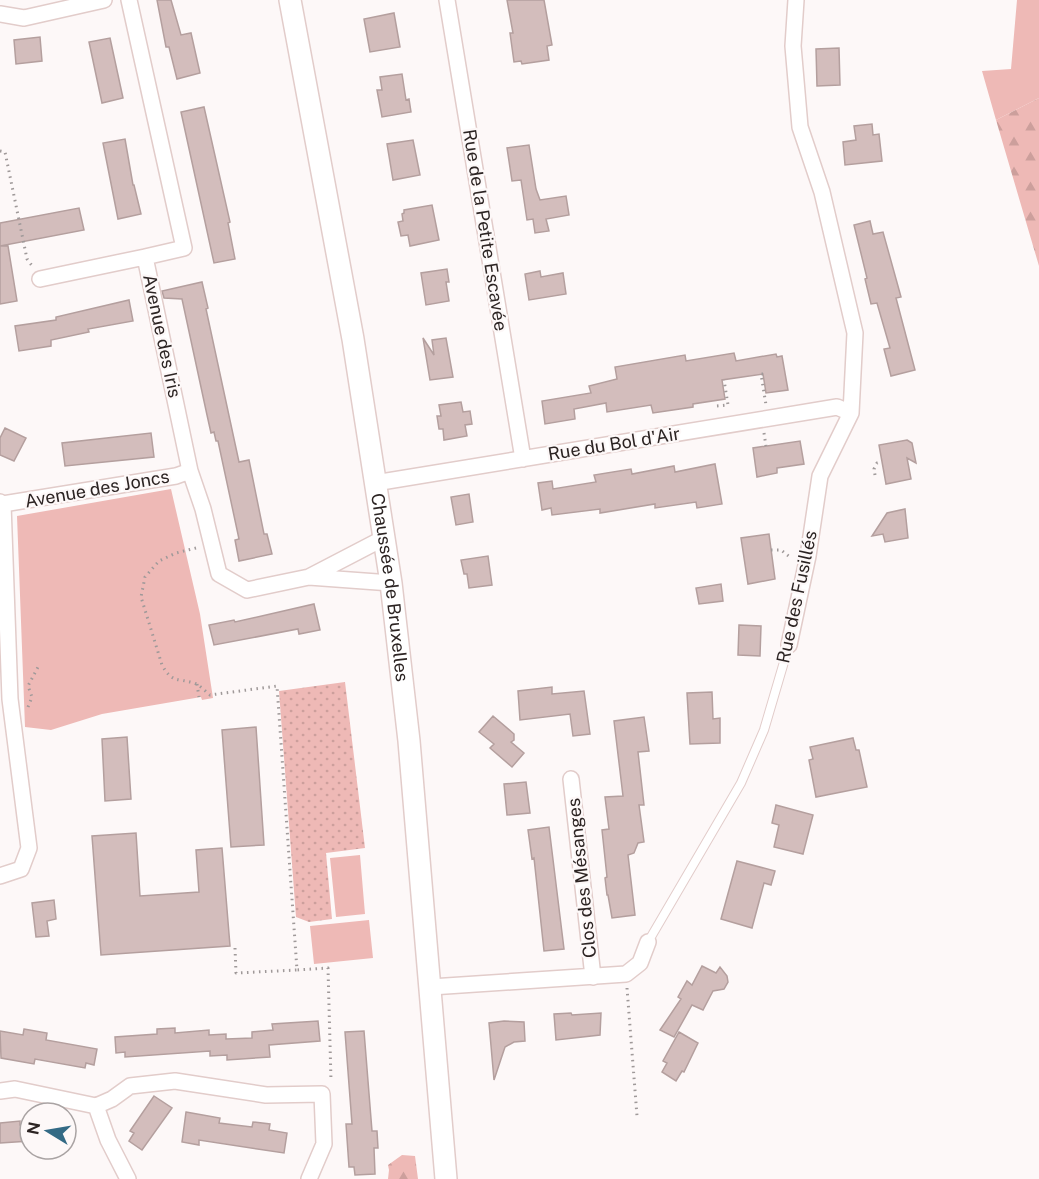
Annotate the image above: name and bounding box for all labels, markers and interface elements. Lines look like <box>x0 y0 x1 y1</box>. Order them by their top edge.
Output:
street label: Rue de la Petite Escavée <box>459 128 512 332</box>
street label: Avenue des Iris <box>139 272 186 400</box>
street label: Rue du Bol d'Air <box>546 423 682 464</box>
street label: Avenue des Joncs <box>23 465 171 512</box>
street label: Chaussée de Bruxelles <box>367 492 413 683</box>
street label: Rue des Fusillés <box>772 529 821 665</box>
street label: Clos des Mésanges <box>563 797 600 959</box>
north arrow <box>18 1101 78 1161</box>
text: N <box>23 1120 44 1136</box>

